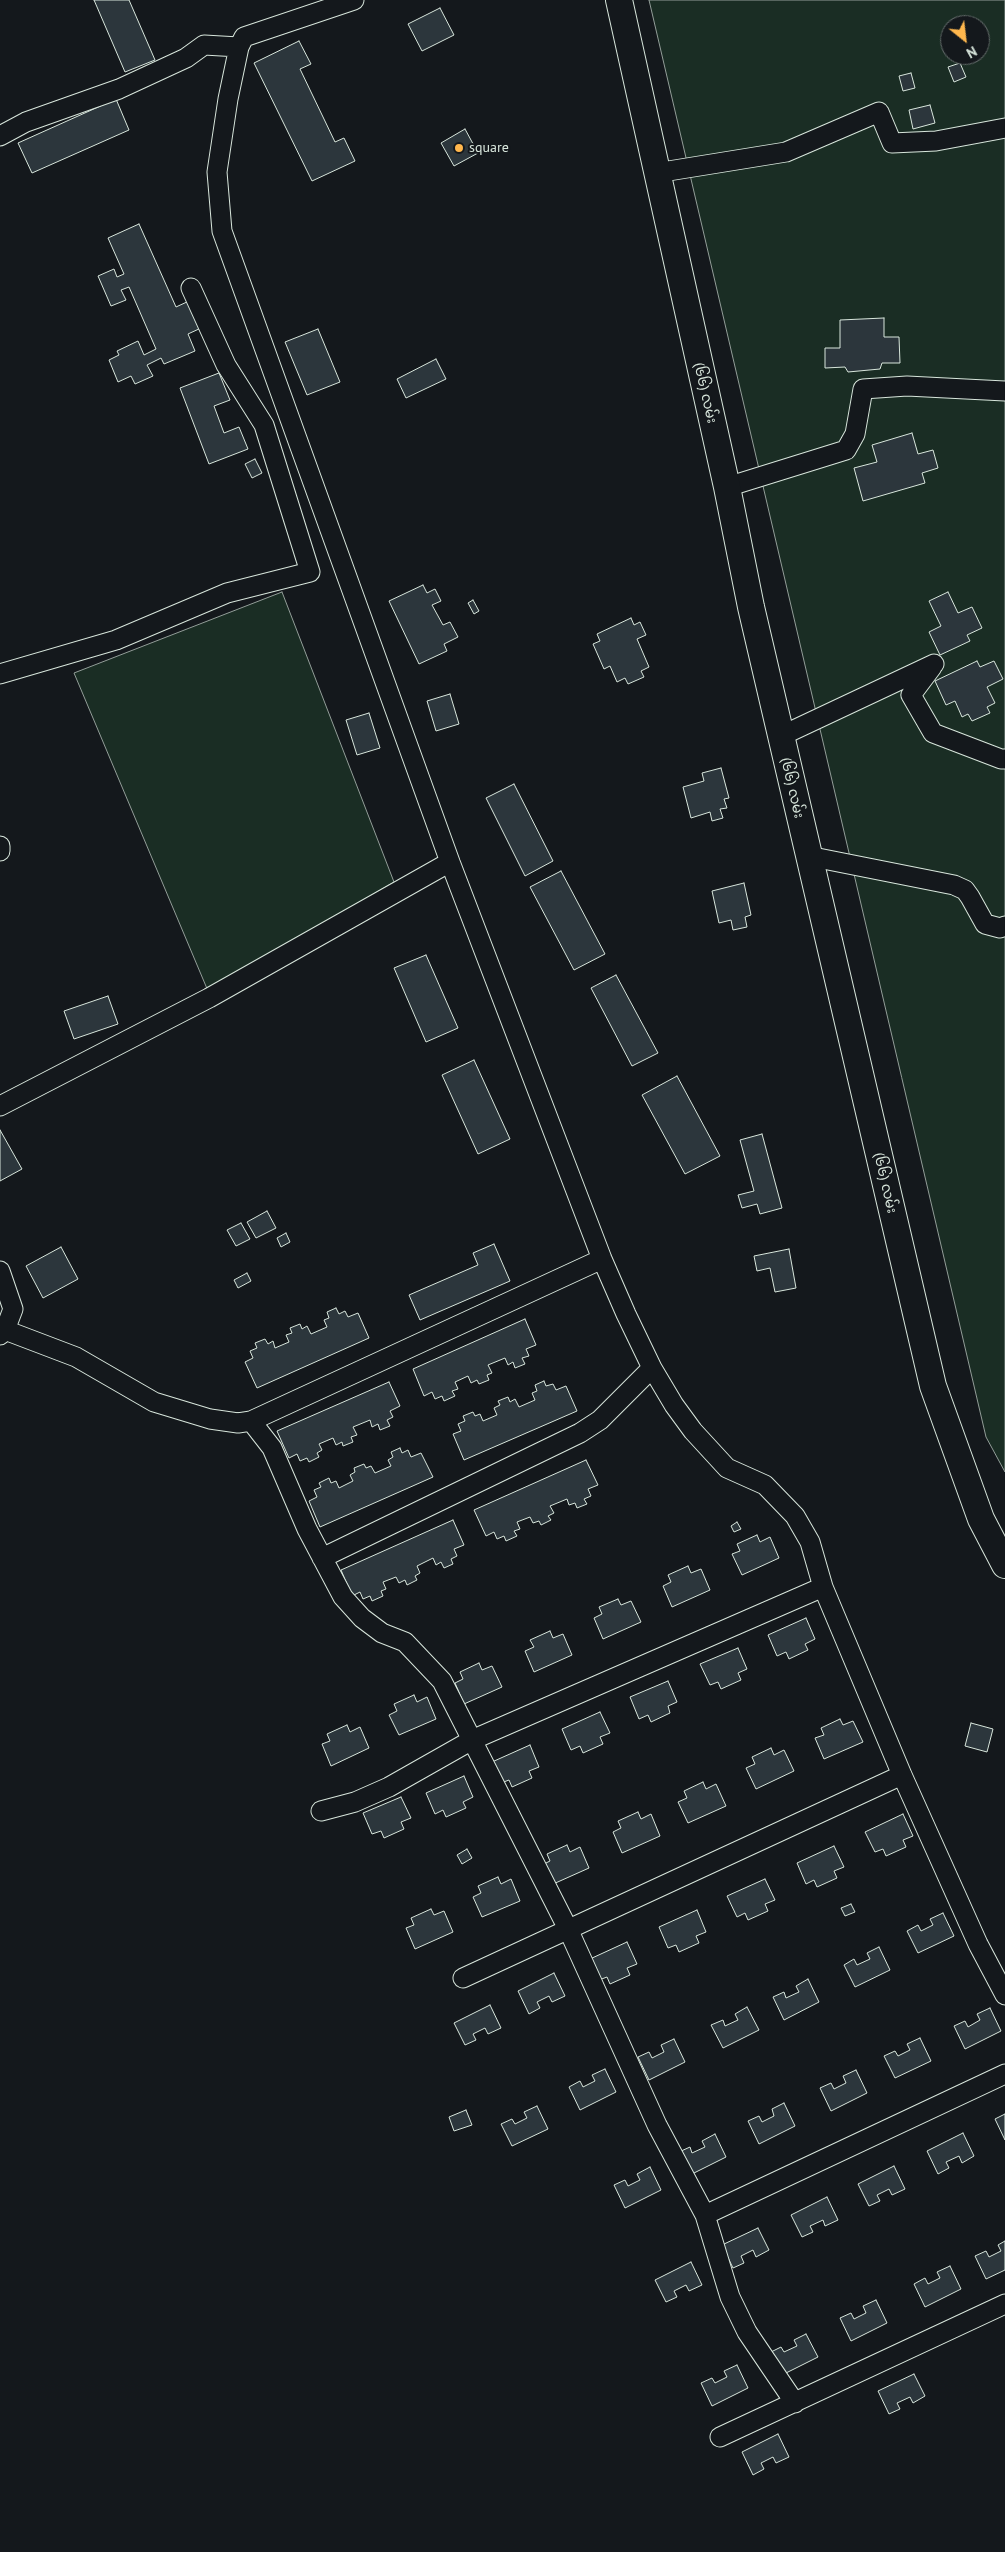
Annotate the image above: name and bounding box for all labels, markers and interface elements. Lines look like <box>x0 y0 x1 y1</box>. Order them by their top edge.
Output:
north arrow <box>940 15 990 65</box>
text: N <box>963 42 980 62</box>
place label: square <box>469 140 509 156</box>
marker: square <box>453 142 465 154</box>
street label: (၆၆) လမ်း <box>690 361 720 425</box>
street label: (၆၆) လမ်း <box>777 756 807 820</box>
street label: (၆၆) လမ်း <box>870 1151 900 1215</box>

